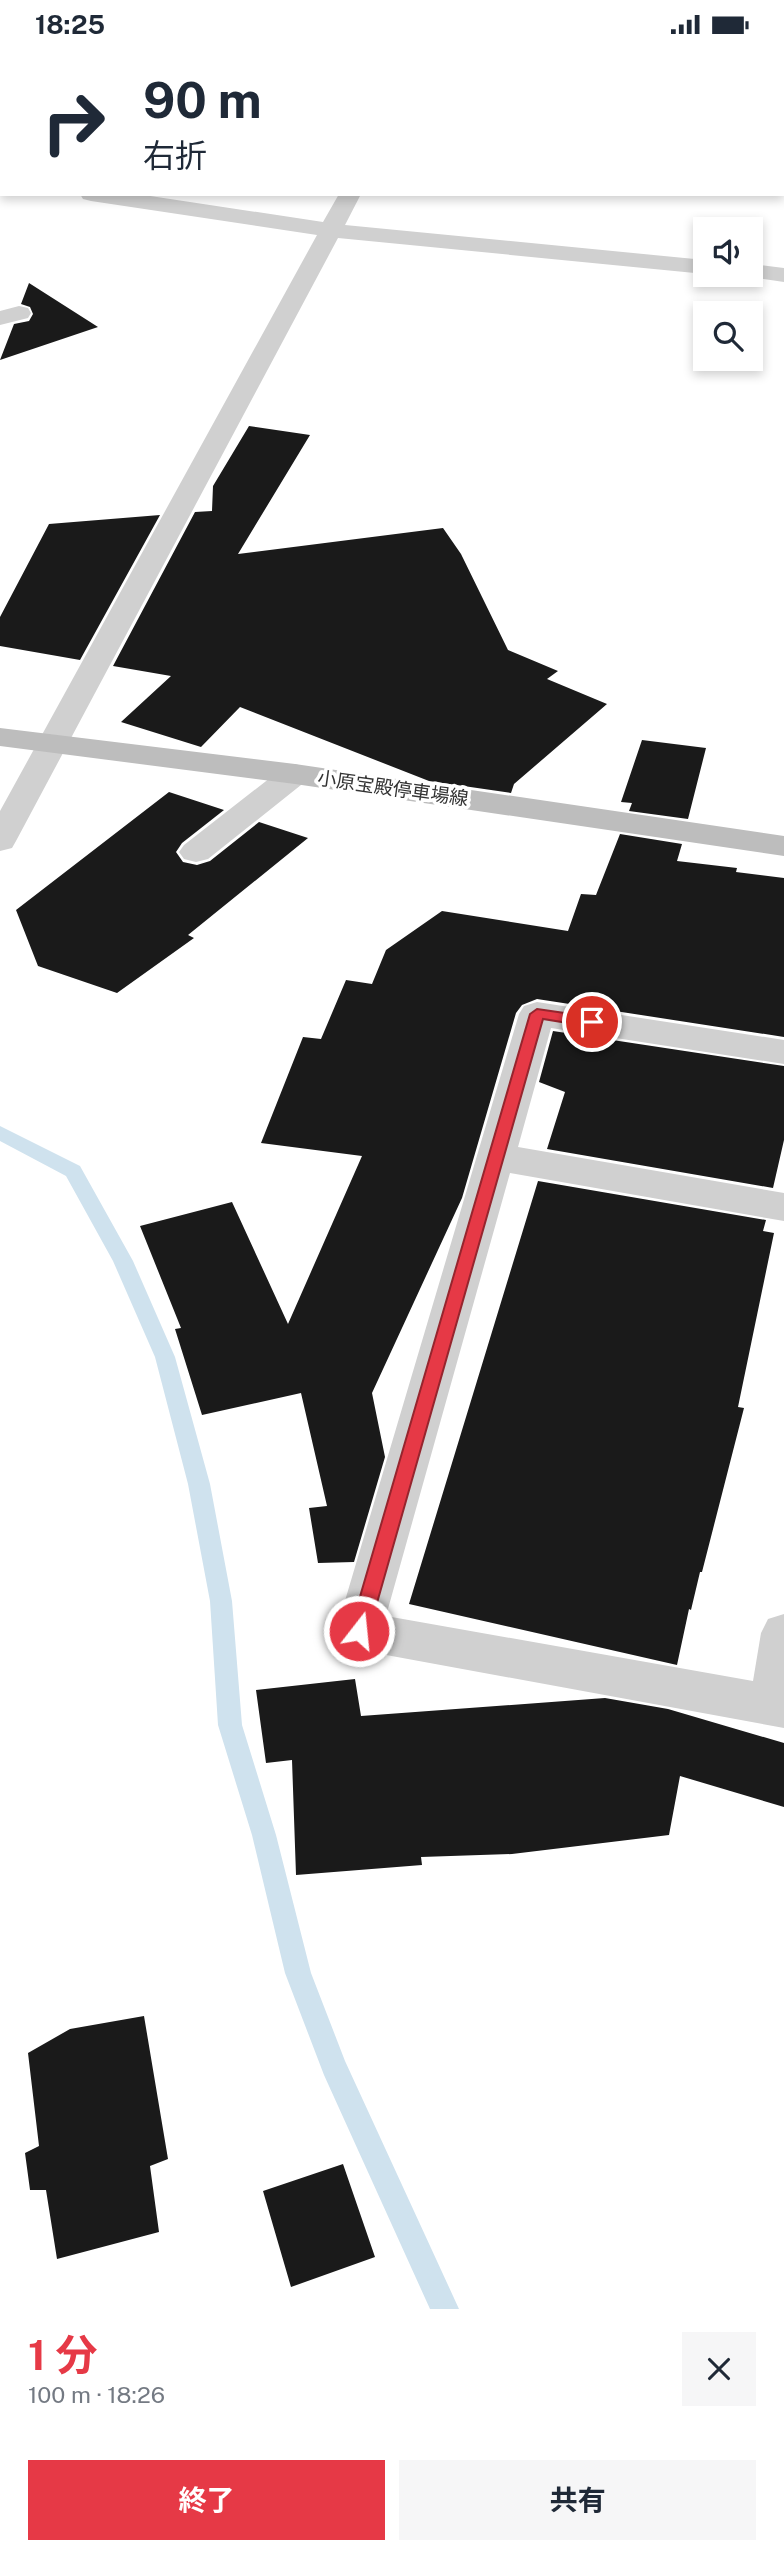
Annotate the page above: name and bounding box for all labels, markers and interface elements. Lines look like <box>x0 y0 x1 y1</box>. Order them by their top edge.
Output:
text: 18:25 <box>35 9 105 40</box>
text: 90 m <box>143 71 262 129</box>
icon: right <box>28 77 119 168</box>
text: 右折 <box>143 137 207 174</box>
map controls <box>693 217 763 371</box>
button: sound <box>693 217 763 287</box>
button: search <box>693 301 763 371</box>
street label: 小原宝殿停車場線 <box>316 767 470 809</box>
pin <box>562 992 622 1052</box>
icon: arrive <box>573 1003 611 1041</box>
position arrow <box>322 1594 396 1668</box>
text: 1 分 <box>28 2330 97 2379</box>
button: close <box>682 2332 756 2406</box>
text: 100 m · 18:26 <box>28 2381 165 2408</box>
button: 終了 <box>28 2460 385 2540</box>
button: 共有 <box>399 2460 756 2540</box>

